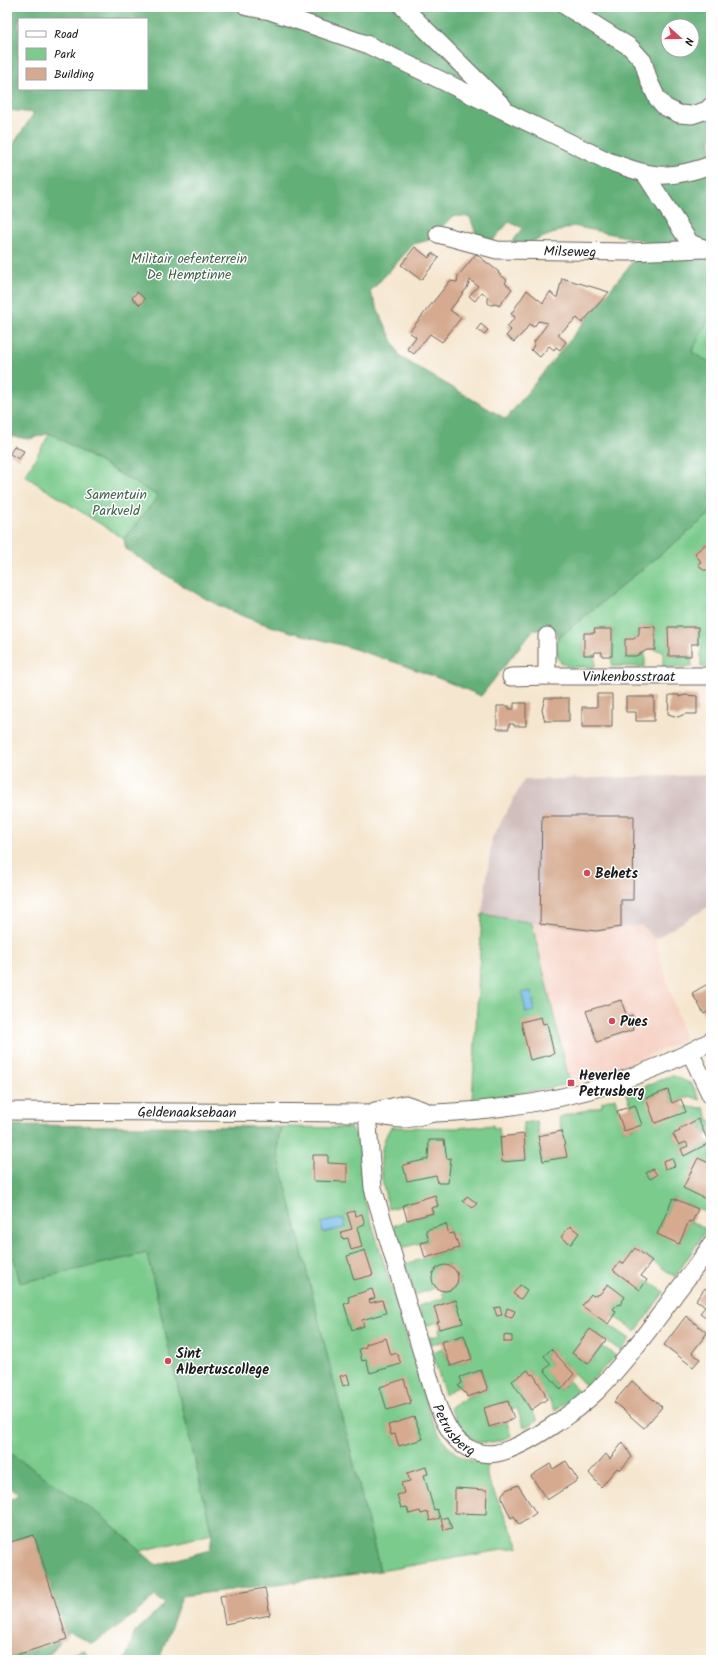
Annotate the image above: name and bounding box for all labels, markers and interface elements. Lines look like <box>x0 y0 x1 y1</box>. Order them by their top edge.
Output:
legend <box>18 18 148 90</box>
north arrow <box>660 18 700 58</box>
text: Road <box>54 25 79 44</box>
text: N <box>679 35 698 48</box>
text: Park <box>54 45 76 64</box>
text: Building <box>54 65 94 84</box>
street label: Milseweg <box>543 241 596 264</box>
park label: Militair oefenterrein De Hemptinne <box>131 248 247 286</box>
park label: Samentuin Parkveld <box>85 484 147 522</box>
street label: Vinkenbosstraat <box>583 666 676 688</box>
place label: Behets <box>595 863 639 885</box>
marker: Behets <box>582 868 592 878</box>
place label: Pues <box>620 1011 648 1033</box>
marker: Pues <box>607 1016 617 1026</box>
place label: Heverlee Petrusberg <box>579 1065 645 1103</box>
marker: Heverlee Petrusberg <box>566 1078 576 1088</box>
street label: Geldenaaksebaan <box>137 1102 237 1124</box>
place label: Sint Albertuscollege <box>176 1343 269 1381</box>
marker: Sint Albertuscollege <box>163 1356 173 1366</box>
street label: Petrusberg <box>426 1400 479 1462</box>

